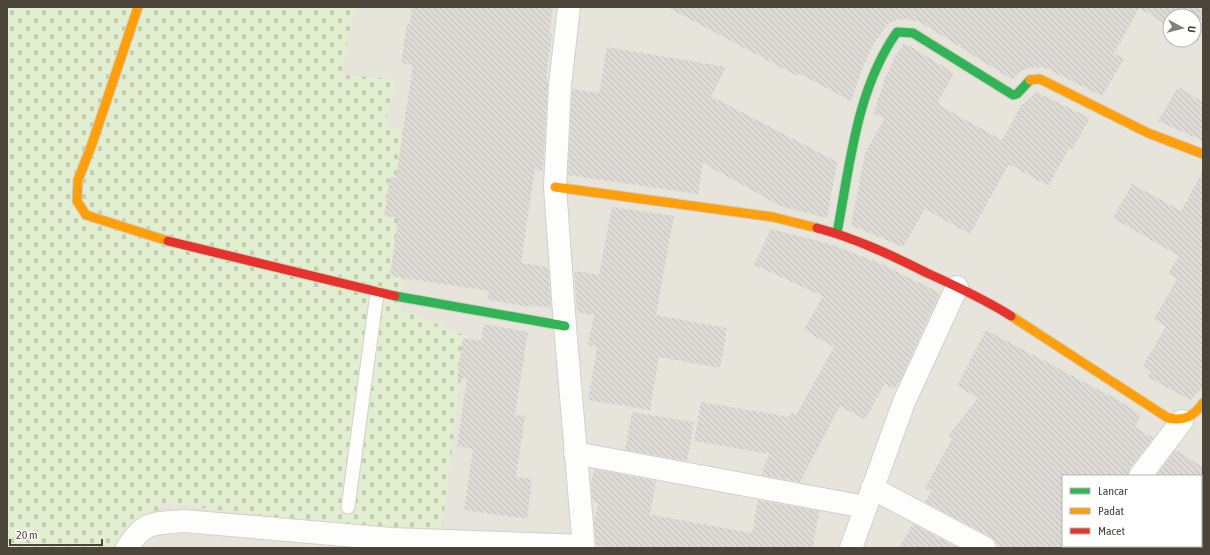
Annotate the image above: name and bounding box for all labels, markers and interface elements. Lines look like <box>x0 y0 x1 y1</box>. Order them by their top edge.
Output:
north arrow <box>1162 8 1202 48</box>
text: U <box>1186 25 1198 33</box>
legend <box>1062 475 1202 547</box>
text: Lancar <box>1098 484 1128 498</box>
text: Padat <box>1098 504 1124 518</box>
scale bar <box>10 521 102 547</box>
text: Macet <box>1098 524 1126 538</box>
text: 20 m <box>16 528 38 542</box>

